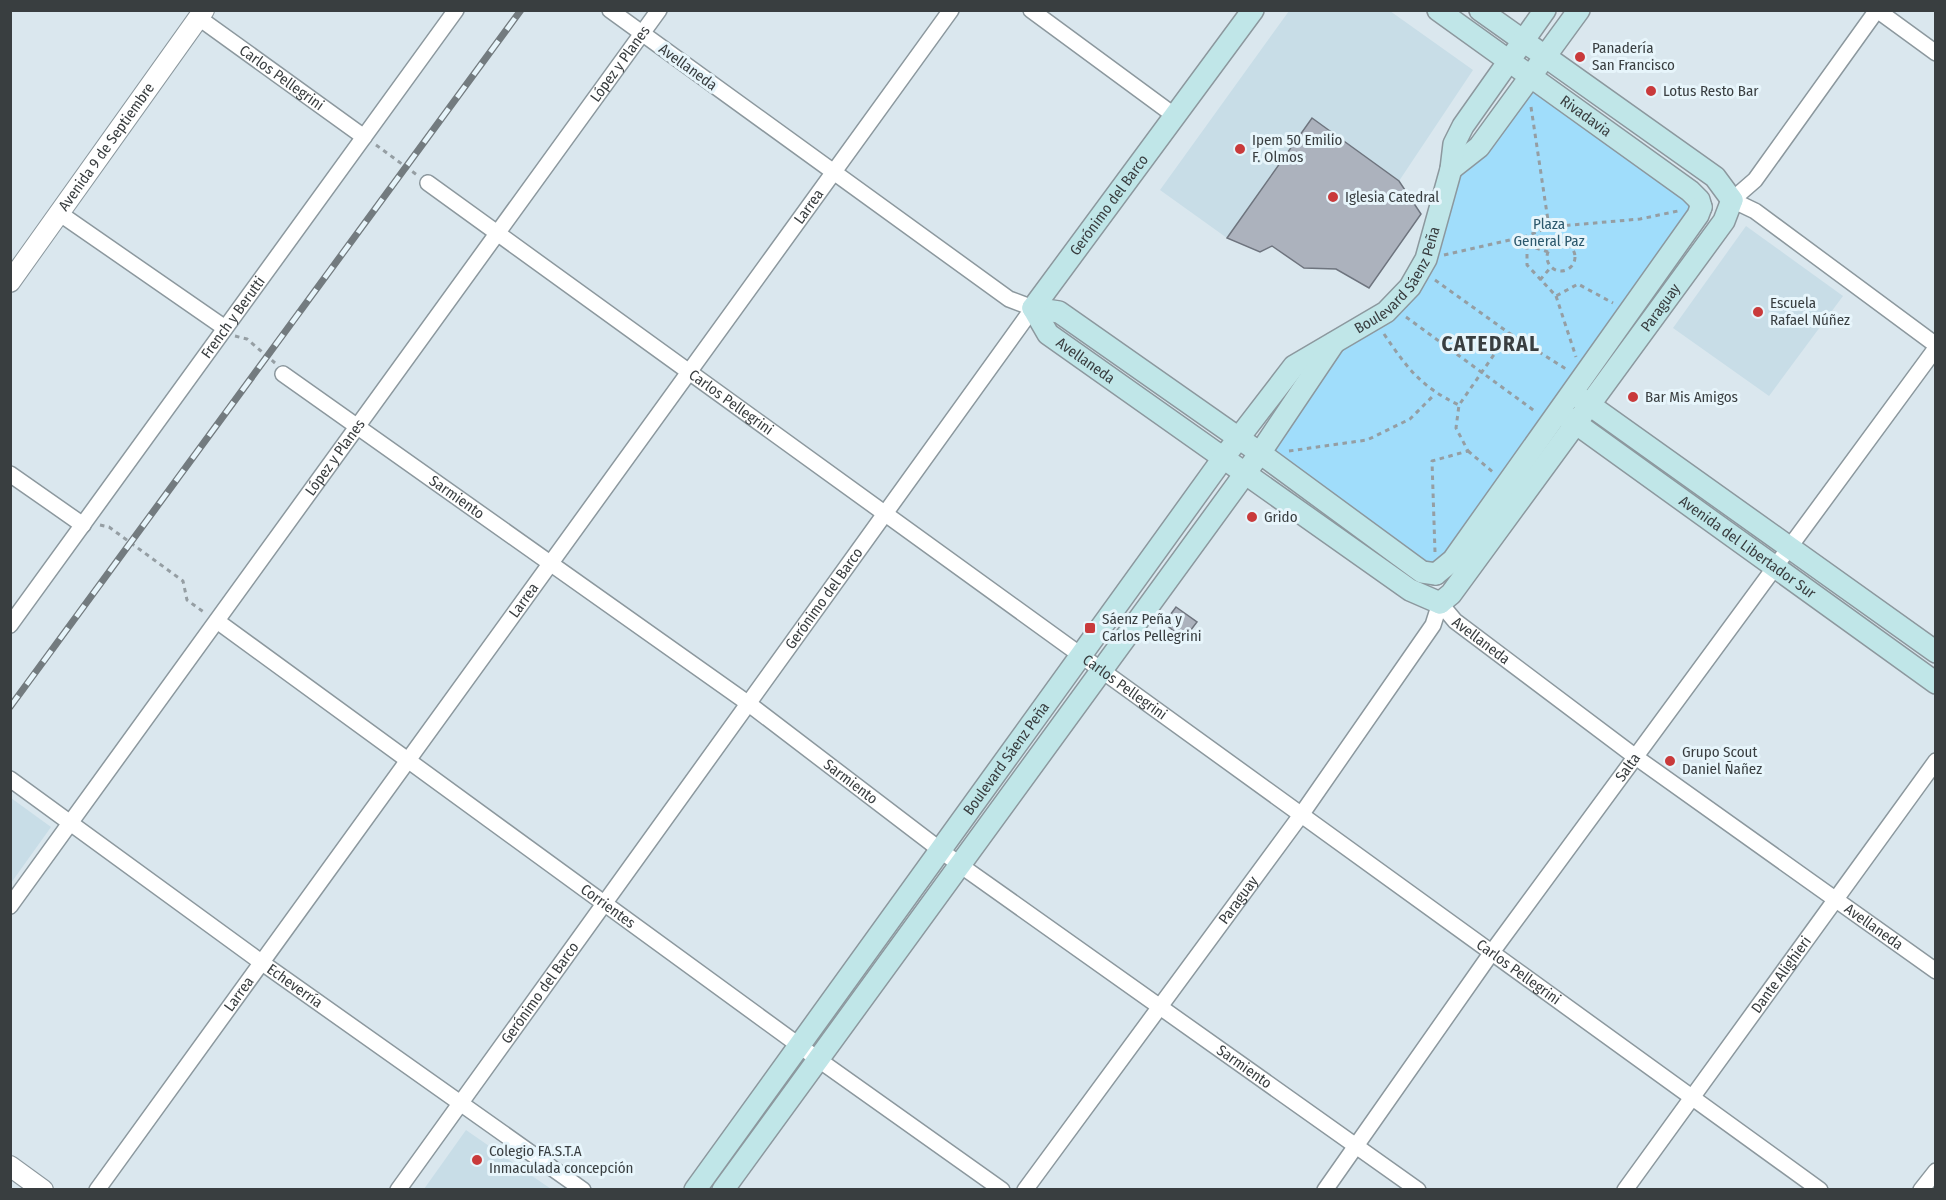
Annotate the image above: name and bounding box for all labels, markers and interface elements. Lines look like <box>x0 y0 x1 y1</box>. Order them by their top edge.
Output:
street label: López y Planes <box>586 22 654 105</box>
place label: Panadería San Francisco <box>1592 39 1675 74</box>
street label: Avellaneda <box>655 40 721 94</box>
street label: Carlos Pellegrini <box>236 41 327 114</box>
marker: Panadería San Francisco <box>1573 50 1587 64</box>
street label: Avenida 9 de Septiembre <box>55 79 158 214</box>
place label: Lotus Resto Bar <box>1663 82 1759 100</box>
marker: Lotus Resto Bar <box>1644 84 1658 98</box>
street label: Rivadavia <box>1557 92 1615 141</box>
place label: Ipem 50 Emilio F. Olmos <box>1252 131 1343 166</box>
marker: Ipem 50 Emilio F. Olmos <box>1233 142 1247 156</box>
street label: Gerónimo del Barco <box>1066 151 1152 259</box>
street label: Larrea <box>790 186 827 227</box>
place label: Iglesia Catedral <box>1345 188 1439 206</box>
marker: Iglesia Catedral <box>1326 190 1340 204</box>
park label: Plaza General Paz <box>1513 215 1585 250</box>
street label: Boulevard Sáenz Peña <box>1351 225 1444 337</box>
street label: French y Berutti <box>197 273 269 362</box>
street label: Paraguay <box>1637 280 1684 335</box>
place label: Escuela Rafael Núñez <box>1770 294 1850 329</box>
marker: Escuela Rafael Núñez <box>1751 305 1765 319</box>
district label: CATEDRAL <box>1441 331 1541 357</box>
street label: Avellaneda <box>1053 334 1118 387</box>
street label: Carlos Pellegrini <box>685 366 777 439</box>
place label: Bar Mis Amigos <box>1645 388 1738 406</box>
marker: Bar Mis Amigos <box>1626 390 1640 404</box>
street label: López y Planes <box>301 416 369 499</box>
street label: Sarmiento <box>426 471 488 523</box>
street label: Avenida del Libertador Sur <box>1676 492 1820 603</box>
place label: Grido <box>1264 508 1298 526</box>
marker: Grido <box>1245 510 1259 524</box>
street label: Gerónimo del Barco <box>781 544 867 653</box>
street label: Larrea <box>505 579 542 621</box>
place label: Sáenz Peña y Carlos Pellegrini <box>1102 610 1202 645</box>
street label: Avellaneda <box>1448 613 1514 668</box>
marker: Sáenz Peña y Carlos Pellegrini <box>1083 621 1097 635</box>
street label: Carlos Pellegrini <box>1079 651 1170 724</box>
street label: Boulevard Sáenz Peña <box>959 699 1053 819</box>
place label: Grupo Scout Daniel Ñañez <box>1682 743 1762 778</box>
street label: Salta <box>1611 750 1644 785</box>
marker: Grupo Scout Daniel Ñañez <box>1663 754 1677 768</box>
street label: Sarmiento <box>820 755 881 808</box>
street label: Paraguay <box>1215 872 1262 928</box>
street label: Corrientes <box>577 880 639 932</box>
street label: Avellaneda <box>1841 900 1907 954</box>
street label: Dante Alighieri <box>1747 933 1815 1016</box>
street label: Carlos Pellegrini <box>1473 935 1564 1008</box>
street label: Gerónimo del Barco <box>497 938 583 1047</box>
street label: Echeverría <box>263 960 326 1012</box>
street label: Larrea <box>220 973 257 1015</box>
street label: Sarmiento <box>1213 1041 1275 1092</box>
place label: Colegio FA.S.T.A Inmaculada concepción <box>489 1142 633 1177</box>
marker: Colegio FA.S.T.A Inmaculada concepción <box>470 1153 484 1167</box>

